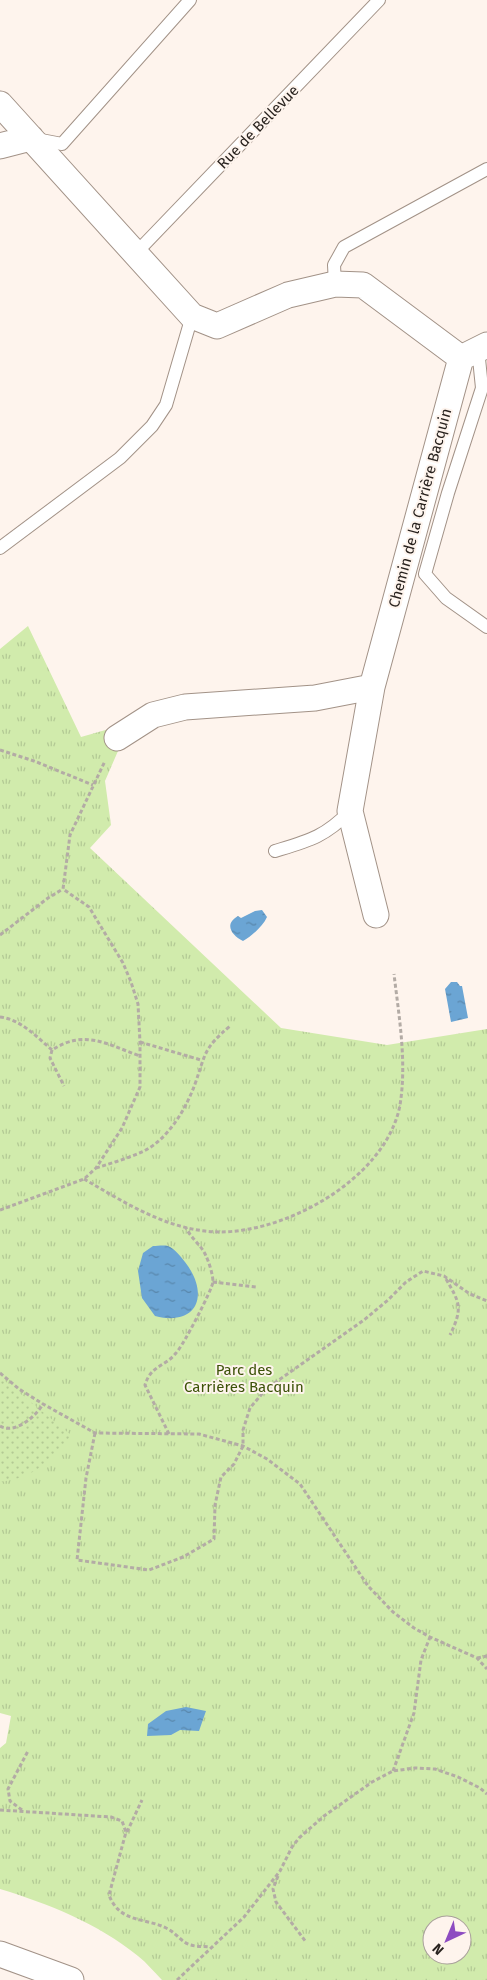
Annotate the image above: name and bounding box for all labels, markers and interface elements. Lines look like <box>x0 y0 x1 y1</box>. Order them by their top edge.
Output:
street label: Rue de Bellevue <box>213 81 303 173</box>
street label: Chemin de la Carrière Bacquin <box>385 406 455 610</box>
park label: Parc des Carrières Bacquin <box>184 1361 304 1396</box>
north arrow <box>422 1915 472 1965</box>
text: N <box>429 1940 448 1958</box>

